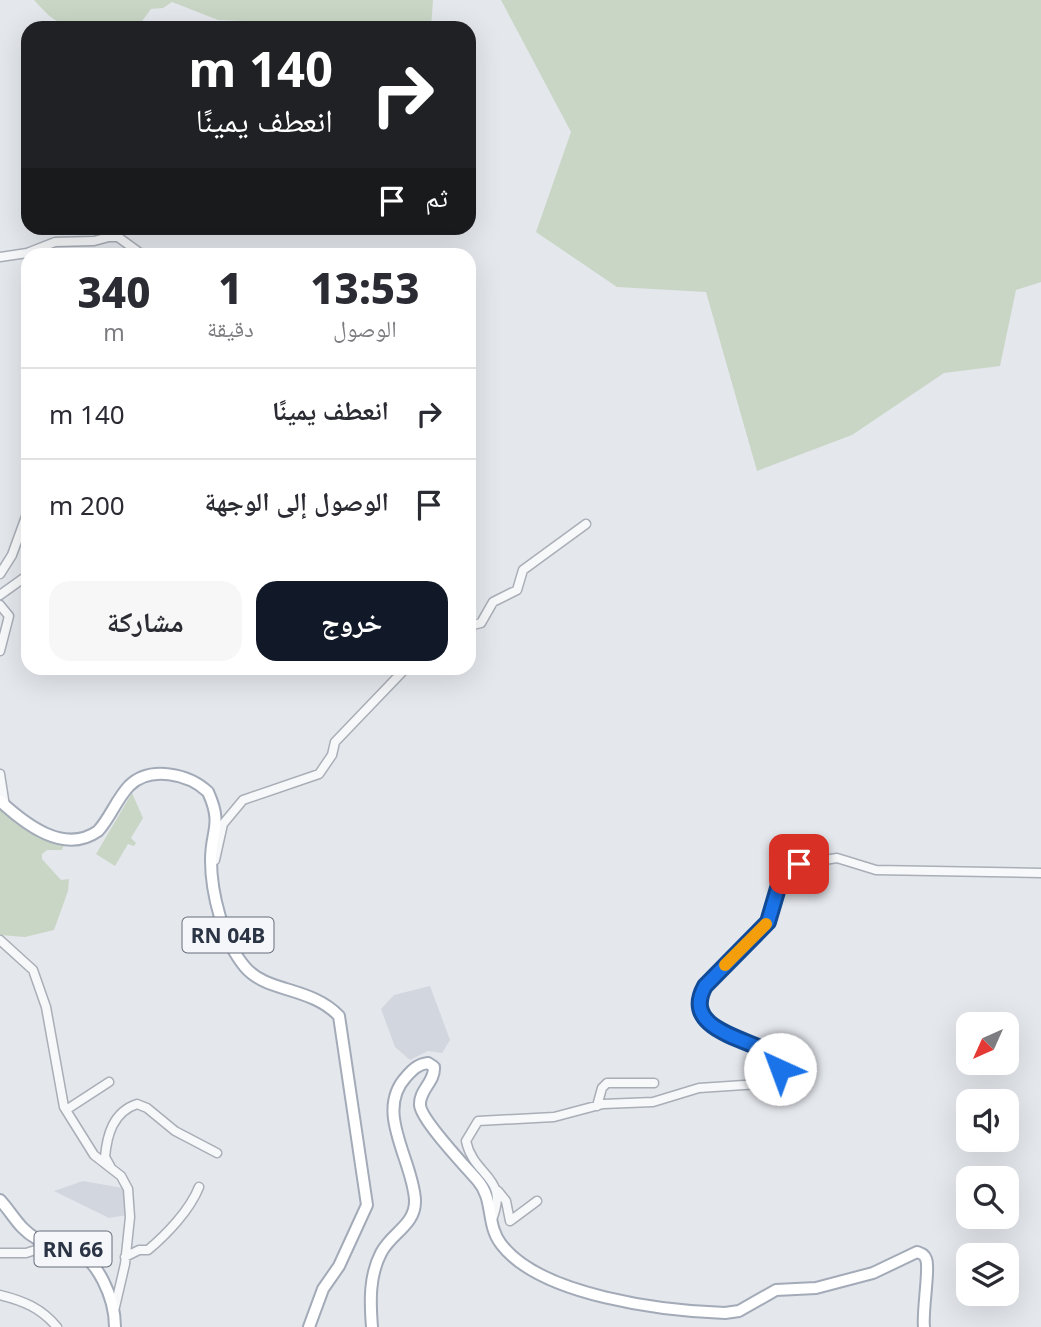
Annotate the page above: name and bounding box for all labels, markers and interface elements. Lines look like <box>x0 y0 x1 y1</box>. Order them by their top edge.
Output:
text: 140 m <box>188 35 333 101</box>
icon: right <box>357 49 448 140</box>
text: انعطف يمينًا <box>196 98 333 141</box>
text: ثم <box>425 179 448 215</box>
icon: arrive <box>373 182 411 220</box>
text: 1 <box>218 259 243 316</box>
text: 13:53 <box>310 259 419 316</box>
text: 340 <box>78 263 150 320</box>
text: دقيقة <box>207 312 254 344</box>
text: الوصول <box>333 312 397 344</box>
text: m <box>103 316 125 348</box>
text: انعطف يمينًا <box>272 392 389 428</box>
icon: right <box>410 395 448 433</box>
text: 140 m <box>49 396 125 432</box>
text: الوصول إلى الوجهة <box>205 483 389 519</box>
icon: arrive <box>410 486 448 524</box>
text: 200 m <box>49 487 125 523</box>
button: مشاركة <box>49 581 242 661</box>
button: خروج <box>256 581 448 661</box>
pin <box>769 834 829 894</box>
icon: arrive <box>780 845 818 883</box>
road number: RN 04B <box>182 918 274 953</box>
north arrow <box>956 1012 1018 1074</box>
map controls <box>956 1012 1019 1306</box>
position arrow <box>743 1032 817 1106</box>
button: sound <box>956 1089 1019 1152</box>
button: search <box>956 1166 1019 1229</box>
road number: RN 66 <box>34 1232 112 1266</box>
button: layers <box>956 1243 1019 1306</box>

